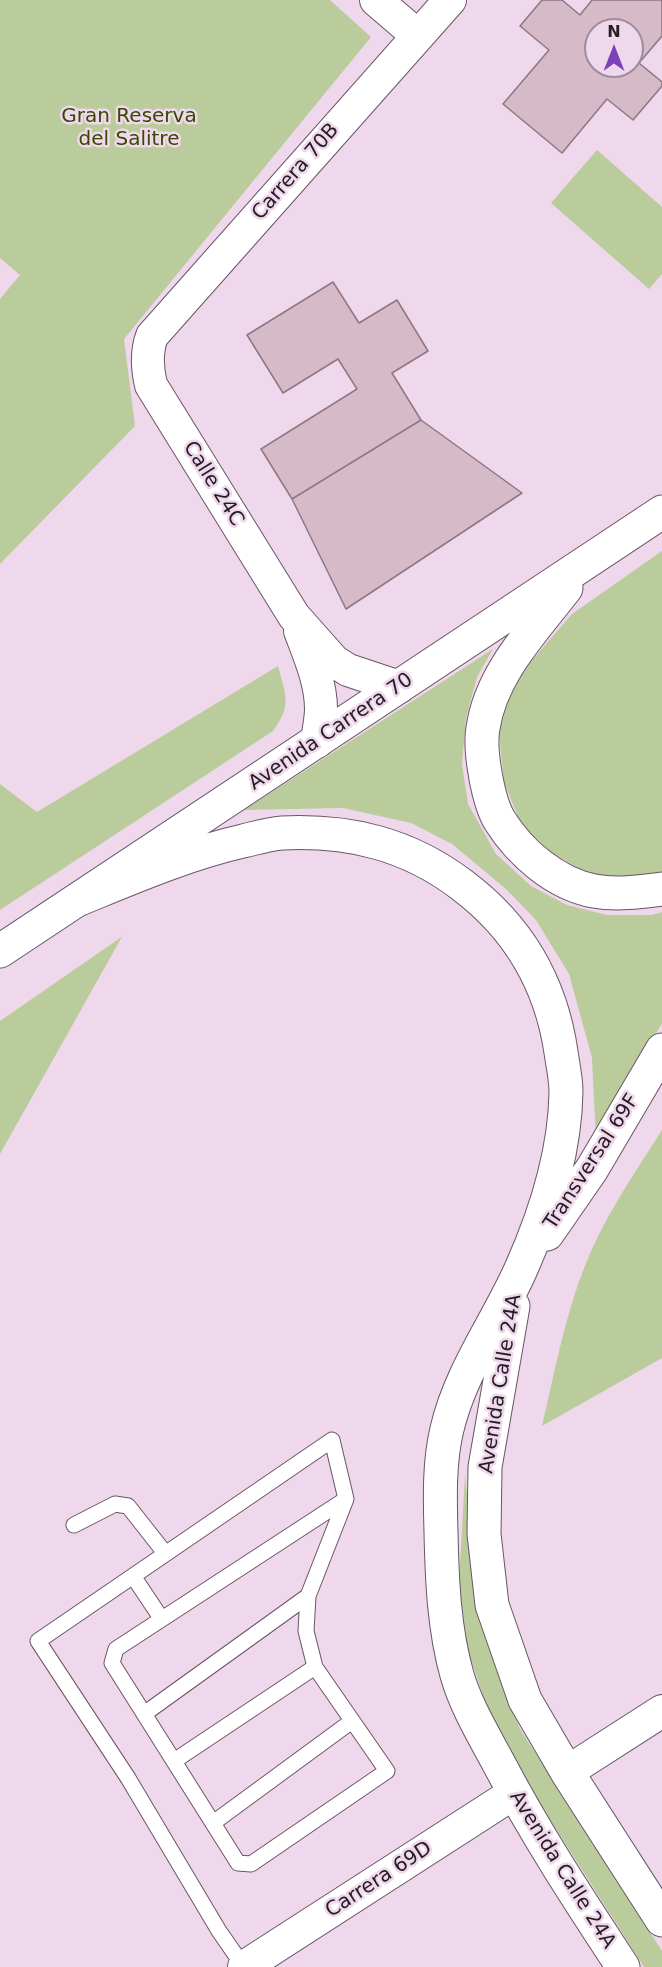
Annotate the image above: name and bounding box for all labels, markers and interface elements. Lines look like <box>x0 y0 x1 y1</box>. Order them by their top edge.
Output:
north arrow <box>584 18 644 78</box>
text: N <box>607 22 621 41</box>
park label: Gran Reserva del Salitre <box>61 105 197 152</box>
street label: Carrera 70B <box>248 119 344 225</box>
street label: Calle 24C <box>178 437 248 531</box>
street label: Avenida Carrera 70 <box>244 668 418 796</box>
street label: Transversal 69F <box>539 1090 645 1234</box>
street label: Avenida Calle 24A <box>475 1293 527 1475</box>
street label: Avenida Calle 24A <box>504 1787 620 1953</box>
street label: Carrera 69D <box>321 1837 437 1923</box>

